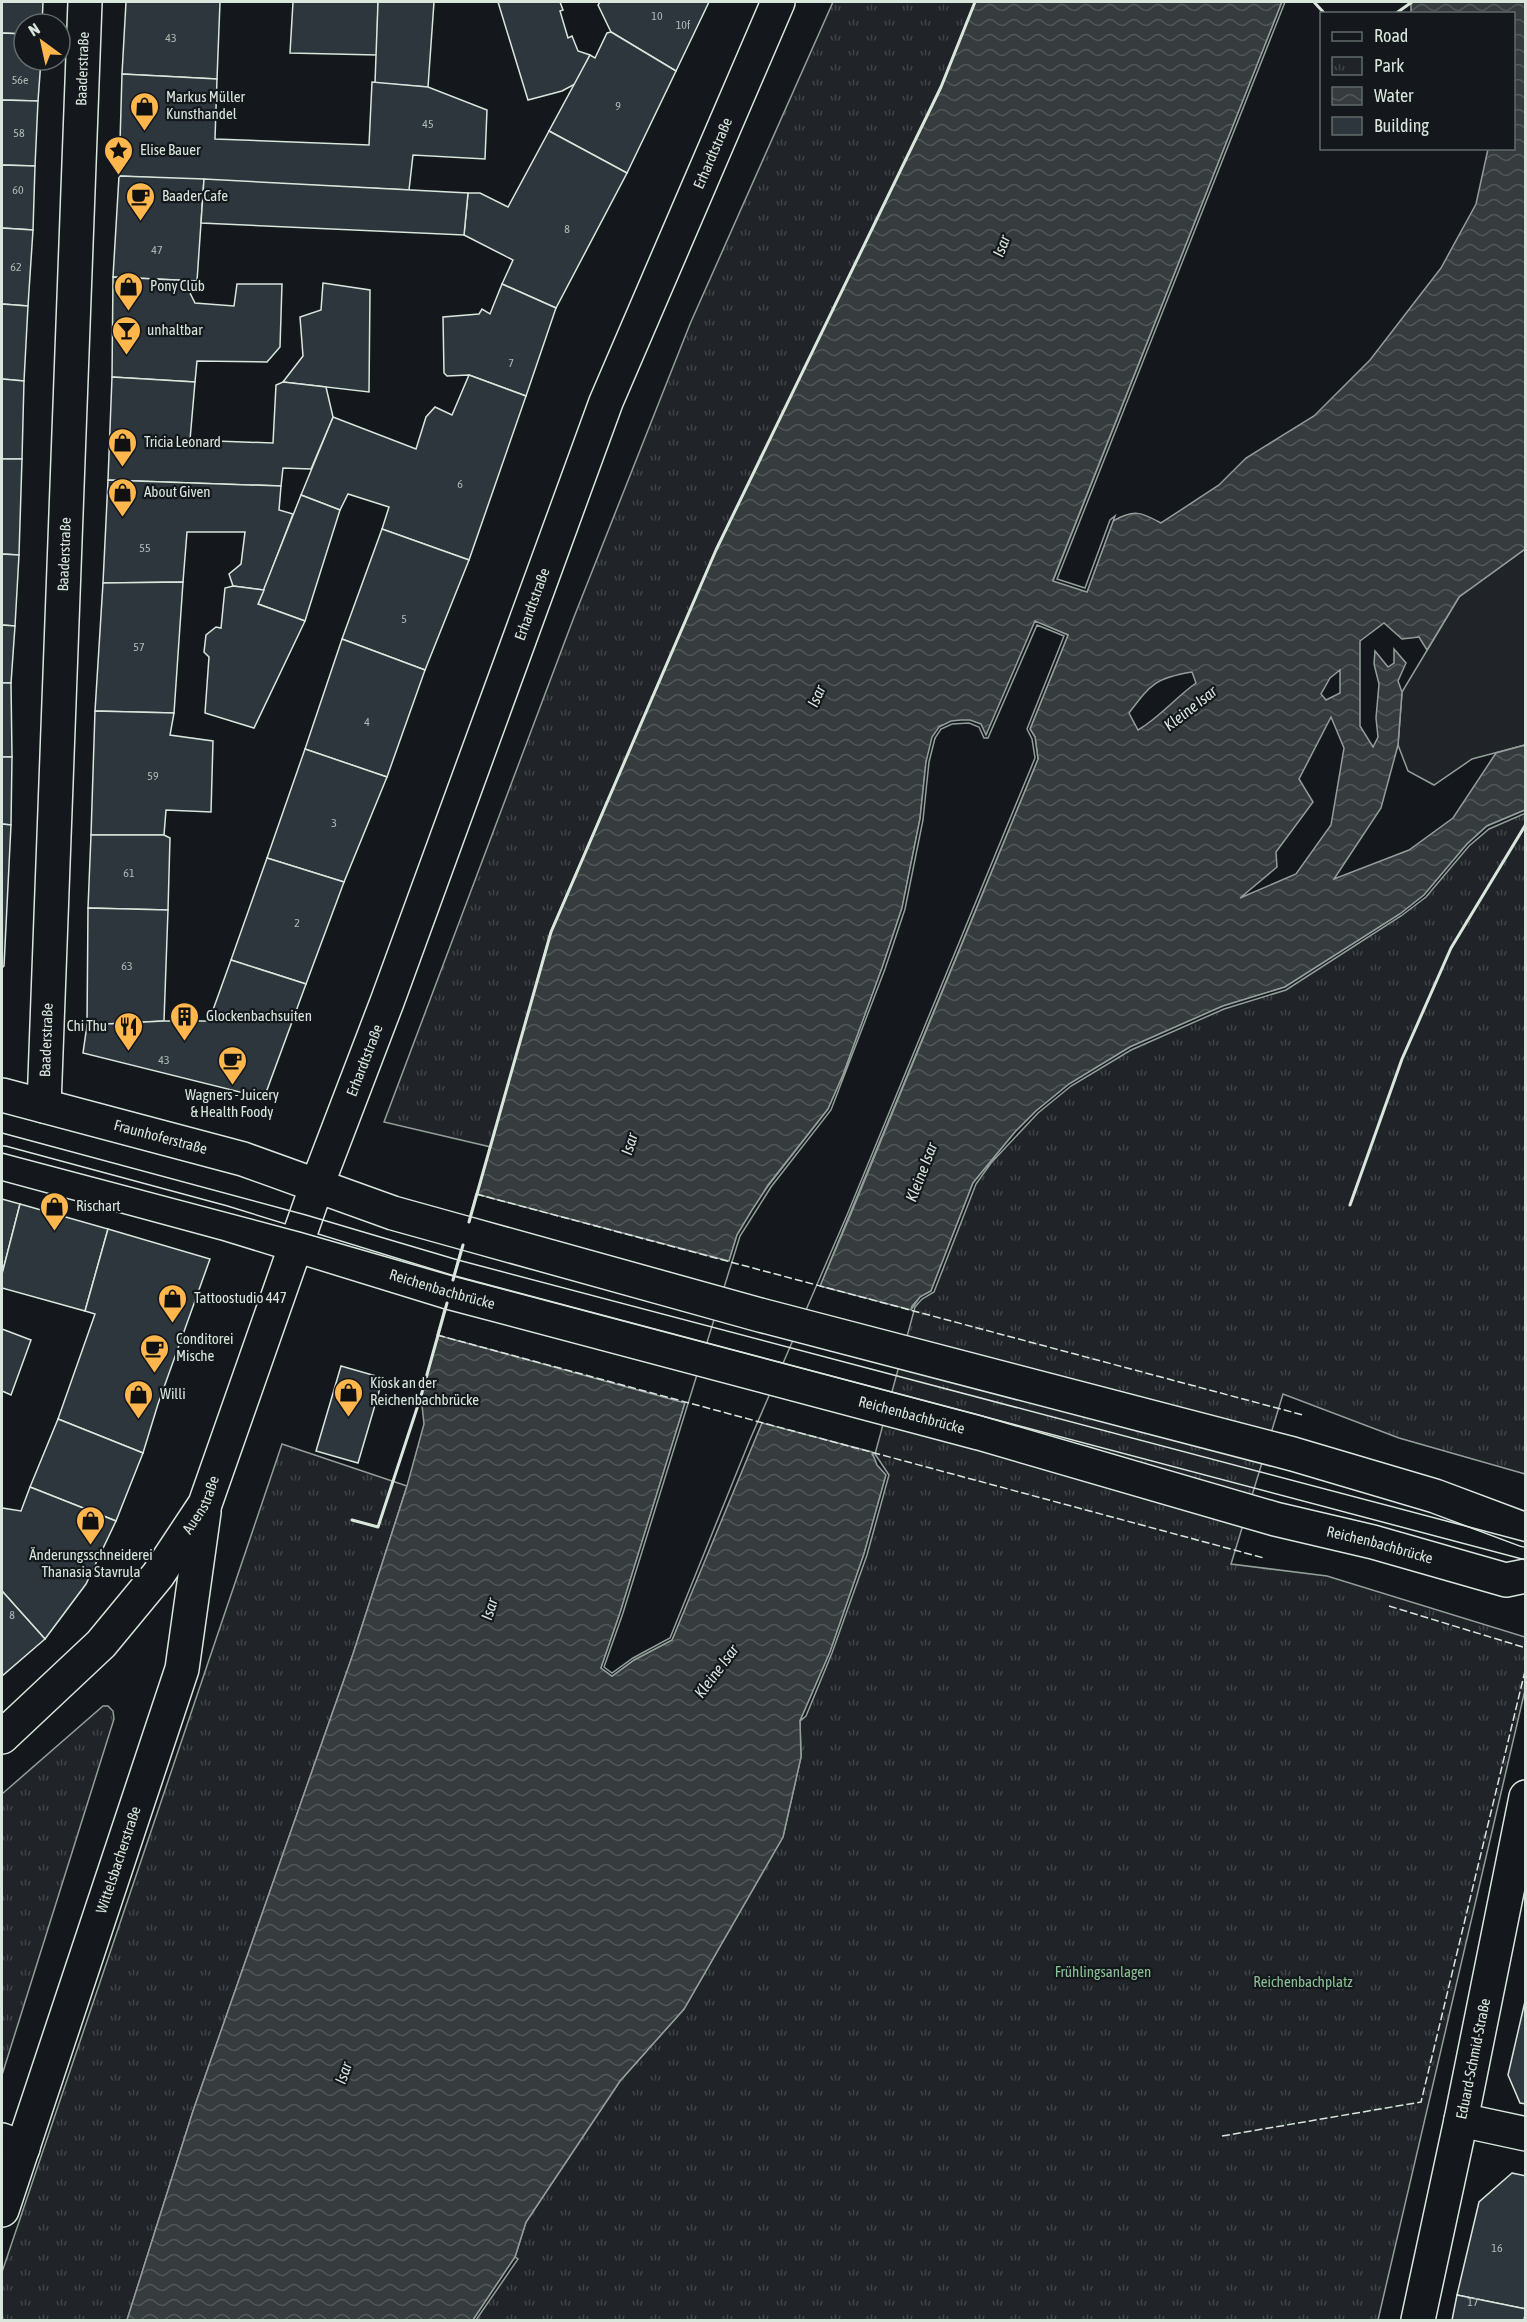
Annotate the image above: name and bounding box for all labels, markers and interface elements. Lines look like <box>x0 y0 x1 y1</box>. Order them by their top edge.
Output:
house number: 10 <box>651 9 663 23</box>
north arrow <box>12 12 72 72</box>
legend <box>1320 12 1515 150</box>
house number: 10f <box>676 18 691 32</box>
text: N <box>25 19 43 40</box>
text: Road <box>1374 25 1408 46</box>
street label: Baaderstraße <box>72 31 92 106</box>
house number: 43 <box>165 31 177 45</box>
text: Park <box>1374 55 1404 76</box>
house number: 56e <box>12 73 28 87</box>
text: Water <box>1374 85 1414 106</box>
place label: Markus Müller Kunsthandel <box>166 88 246 122</box>
shop icon: Markus Müller Kunsthandel <box>129 90 161 132</box>
house number: 9 <box>615 99 621 113</box>
street label: Erhardtstraße <box>690 115 735 191</box>
text: Building <box>1374 115 1429 136</box>
house number: 45 <box>422 117 434 131</box>
house number: 58 <box>13 126 25 140</box>
place icon: Elise Bauer <box>103 134 135 176</box>
place label: Elise Bauer <box>140 141 201 158</box>
cafe icon: Baader Cafe <box>125 180 157 222</box>
house number: 60 <box>12 183 24 197</box>
place label: Baader Cafe <box>162 187 228 204</box>
house number: 8 <box>564 222 570 236</box>
water label: Isar <box>989 231 1014 259</box>
house number: 47 <box>151 243 163 257</box>
house number: 62 <box>10 260 22 274</box>
shop icon: Pony Club <box>113 270 145 312</box>
place label: Pony Club <box>150 277 205 294</box>
bar icon: unhaltbar <box>110 314 142 356</box>
place label: unhaltbar <box>147 321 203 338</box>
house number: 7 <box>508 356 514 370</box>
shop icon: Tricia Leonard <box>107 426 139 468</box>
place label: Tricia Leonard <box>144 433 221 450</box>
shop icon: About Given <box>107 476 139 518</box>
house number: 6 <box>457 477 463 491</box>
place label: About Given <box>144 483 211 500</box>
street label: Baaderstraße <box>54 517 74 592</box>
house number: 55 <box>139 541 151 555</box>
street label: Erhardtstraße <box>511 565 553 642</box>
house number: 5 <box>401 612 407 626</box>
house number: 57 <box>133 640 145 654</box>
water label: Isar <box>803 681 829 710</box>
water label: Kleine Isar <box>1160 681 1221 734</box>
house number: 4 <box>364 715 370 729</box>
house number: 59 <box>147 769 159 783</box>
house number: 3 <box>331 816 337 830</box>
house number: 61 <box>123 866 135 880</box>
house number: 2 <box>294 916 300 930</box>
house number: 63 <box>121 959 133 973</box>
building icon: Glockenbachsuiten <box>169 1000 201 1042</box>
street label: Baaderstraße <box>36 1003 56 1077</box>
place label: Glockenbachsuiten <box>206 1007 312 1024</box>
restaurant icon: Chi Thu <box>112 1010 144 1052</box>
place label: Chi Thu <box>67 1017 107 1034</box>
street label: Erhardtstraße <box>343 1022 386 1099</box>
cafe icon: Wagners - Juicery & Health Foody <box>216 1044 248 1086</box>
house number: 43 <box>158 1053 170 1067</box>
place label: Wagners - Juicery & Health Foody <box>185 1086 279 1120</box>
street label: Fraunhoferstraße <box>112 1116 209 1157</box>
water label: Isar <box>617 1130 641 1157</box>
water label: Kleine Isar <box>902 1139 941 1204</box>
shop icon: Rischart <box>39 1190 71 1232</box>
place label: Rischart <box>76 1197 121 1214</box>
street label: Reichenbachbrücke <box>387 1265 497 1312</box>
shop icon: Tattoostudio 447 <box>157 1282 189 1324</box>
place label: Tattoostudio 447 <box>194 1289 287 1306</box>
place label: Conditorei Mische <box>176 1330 234 1364</box>
cafe icon: Conditorei Mische <box>139 1332 171 1374</box>
place label: Kiosk an der Reichenbachbrücke <box>370 1374 479 1408</box>
shop icon: Kiosk an der Reichenbachbrücke <box>333 1376 365 1418</box>
shop icon: Willi <box>123 1378 155 1420</box>
place label: Willi <box>160 1385 186 1402</box>
street label: Reichenbachbrücke <box>857 1392 967 1437</box>
street label: Auenstraße <box>179 1473 222 1537</box>
shop icon: Änderungsschneiderei Thanasia Stavrula <box>75 1504 107 1546</box>
street label: Reichenbachbrücke <box>1325 1522 1435 1567</box>
place label: Änderungsschneiderei Thanasia Stavrula <box>29 1546 153 1580</box>
water label: Isar <box>477 1595 501 1622</box>
house number: 8 <box>9 1608 15 1622</box>
water label: Kleine Isar <box>690 1640 743 1701</box>
street label: Wittelsbacherstraße <box>92 1804 144 1915</box>
park label: Frühlingsanlagen <box>1055 1963 1151 1980</box>
park label: Reichenbachplatz <box>1253 1973 1353 1990</box>
street label: Eduard-Schmid-Straße <box>1452 1997 1493 2121</box>
water label: Isar <box>331 2059 355 2086</box>
house number: 16 <box>1491 2241 1503 2255</box>
house number: 17 <box>1467 2295 1479 2309</box>

